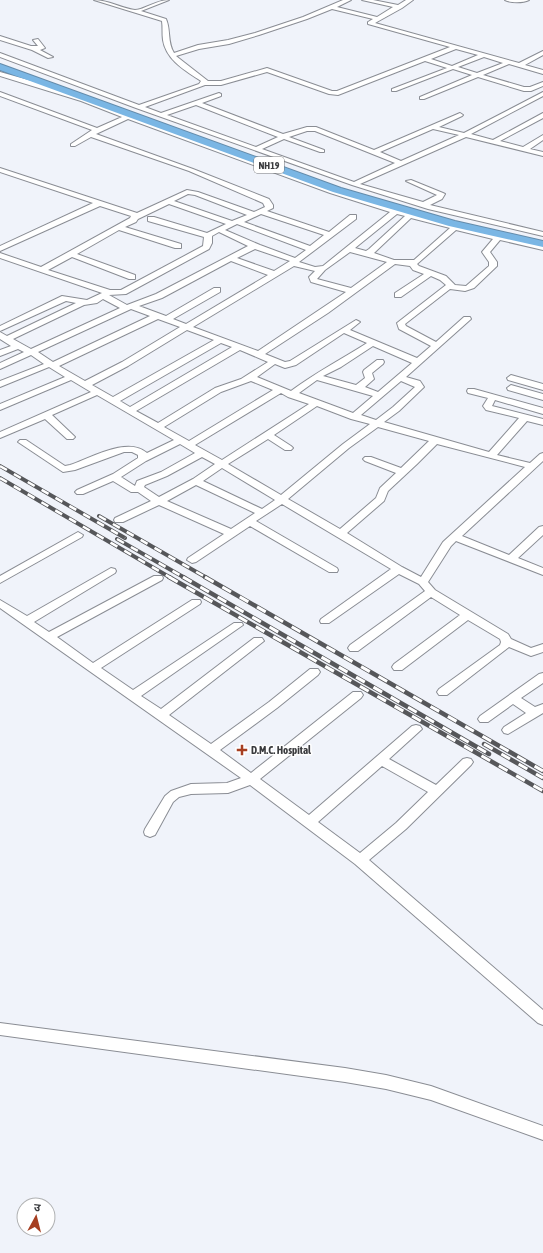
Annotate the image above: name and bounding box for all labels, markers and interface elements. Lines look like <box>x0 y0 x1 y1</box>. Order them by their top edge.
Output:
road number: NH19 <box>254 157 284 173</box>
marker: D.M.C. Hospital <box>236 744 248 756</box>
place label: D.M.C. Hospital <box>251 744 312 756</box>
north arrow <box>16 1197 56 1237</box>
text: उ <box>33 1201 42 1213</box>

